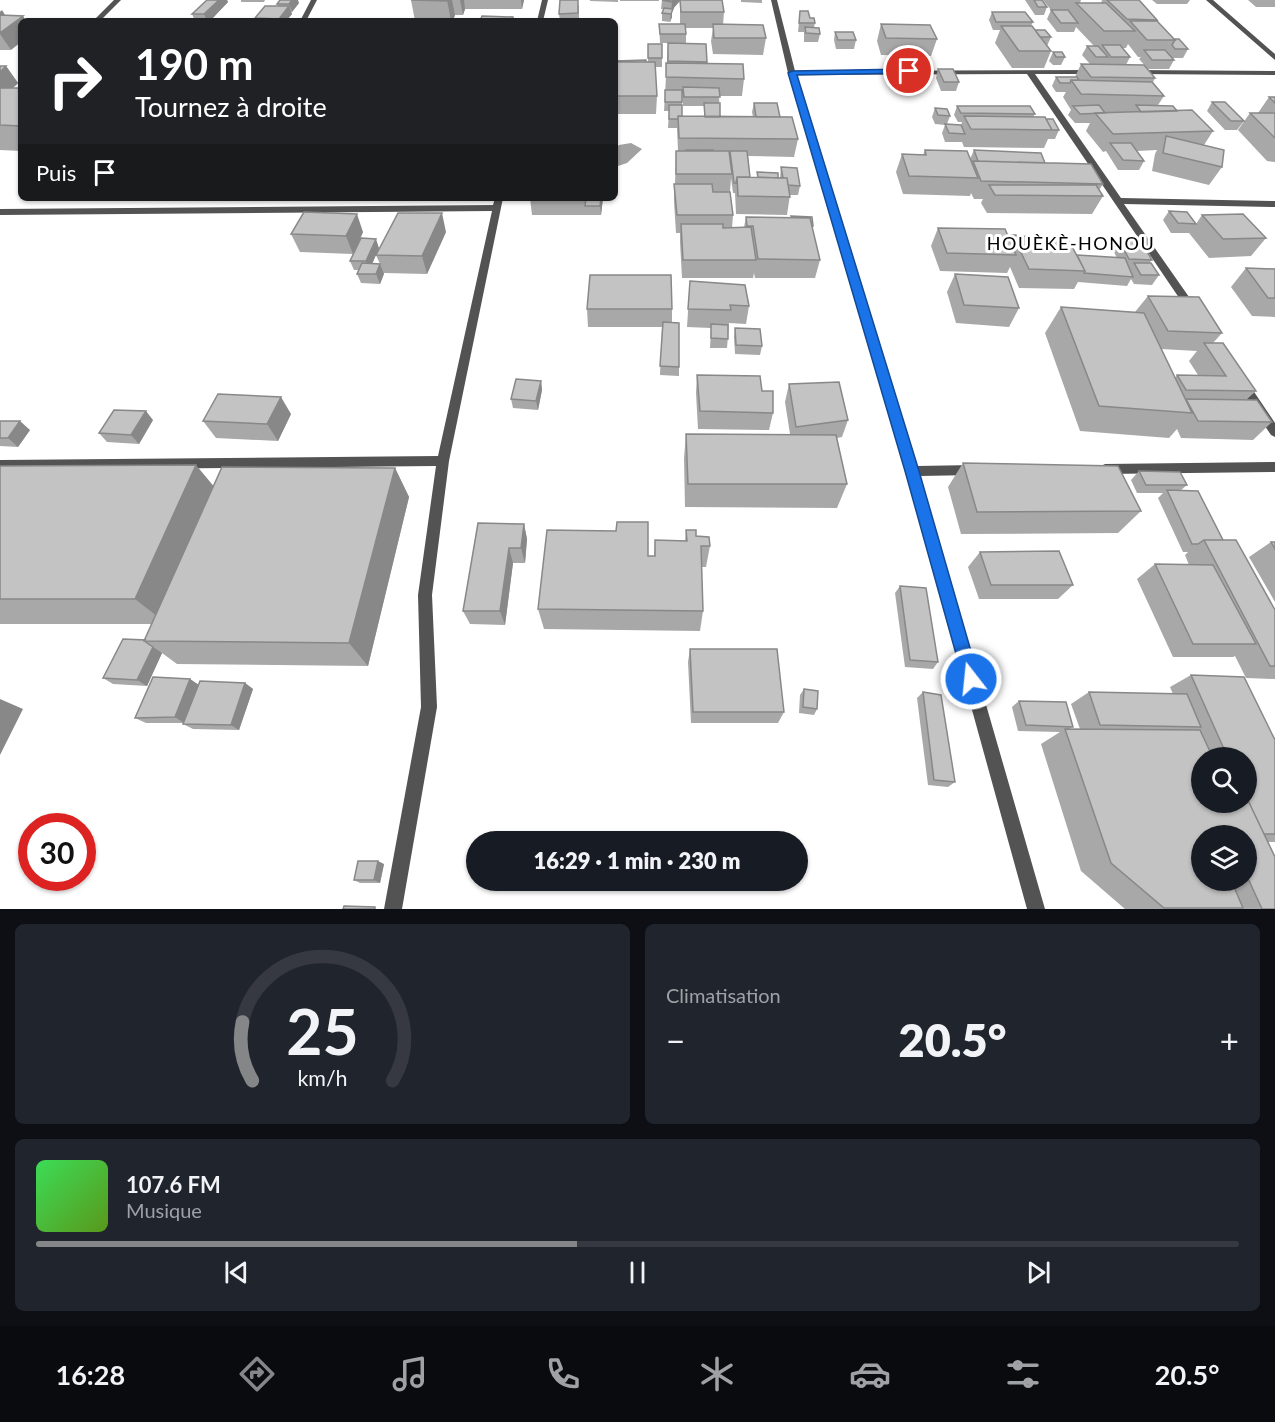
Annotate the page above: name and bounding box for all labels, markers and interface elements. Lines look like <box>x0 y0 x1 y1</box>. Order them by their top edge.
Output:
text: 190 m <box>135 39 253 89</box>
icon: right <box>36 42 114 120</box>
pin <box>883 45 934 96</box>
icon: arrive <box>892 54 925 87</box>
text: Tournez à droite <box>135 90 327 123</box>
icon: arrive <box>88 156 121 189</box>
text: Puis <box>36 159 76 186</box>
district label: HOUÈKÈ-HONOU <box>987 232 1155 254</box>
position arrow <box>939 647 1003 711</box>
map controls <box>1191 747 1257 891</box>
button: search <box>1191 747 1257 813</box>
speed limit sign: 30 <box>18 813 96 891</box>
button: layers <box>1191 825 1257 891</box>
text: 16:29 · 1 min · 230 m <box>534 847 740 874</box>
text: Climatisation <box>666 983 781 1007</box>
text: 25 <box>286 993 359 1068</box>
text: 20.5° <box>899 1013 1006 1067</box>
text: − <box>666 1020 685 1060</box>
text: + <box>1220 1020 1239 1060</box>
text: km/h <box>297 1065 348 1091</box>
text: 107.6 FM <box>126 1171 221 1198</box>
text: Musique <box>126 1198 202 1222</box>
icon: previous <box>220 1256 253 1289</box>
icon: pause <box>621 1256 654 1289</box>
icon: next <box>1022 1256 1055 1289</box>
icon: directions <box>236 1353 278 1395</box>
icon: music <box>389 1353 431 1395</box>
icon: phone <box>542 1353 584 1395</box>
icon: climate <box>696 1353 738 1395</box>
icon: car <box>849 1353 891 1395</box>
icon: filters <box>1002 1353 1044 1395</box>
text: 16:28 <box>56 1358 125 1391</box>
text: 20.5° <box>1155 1358 1219 1391</box>

